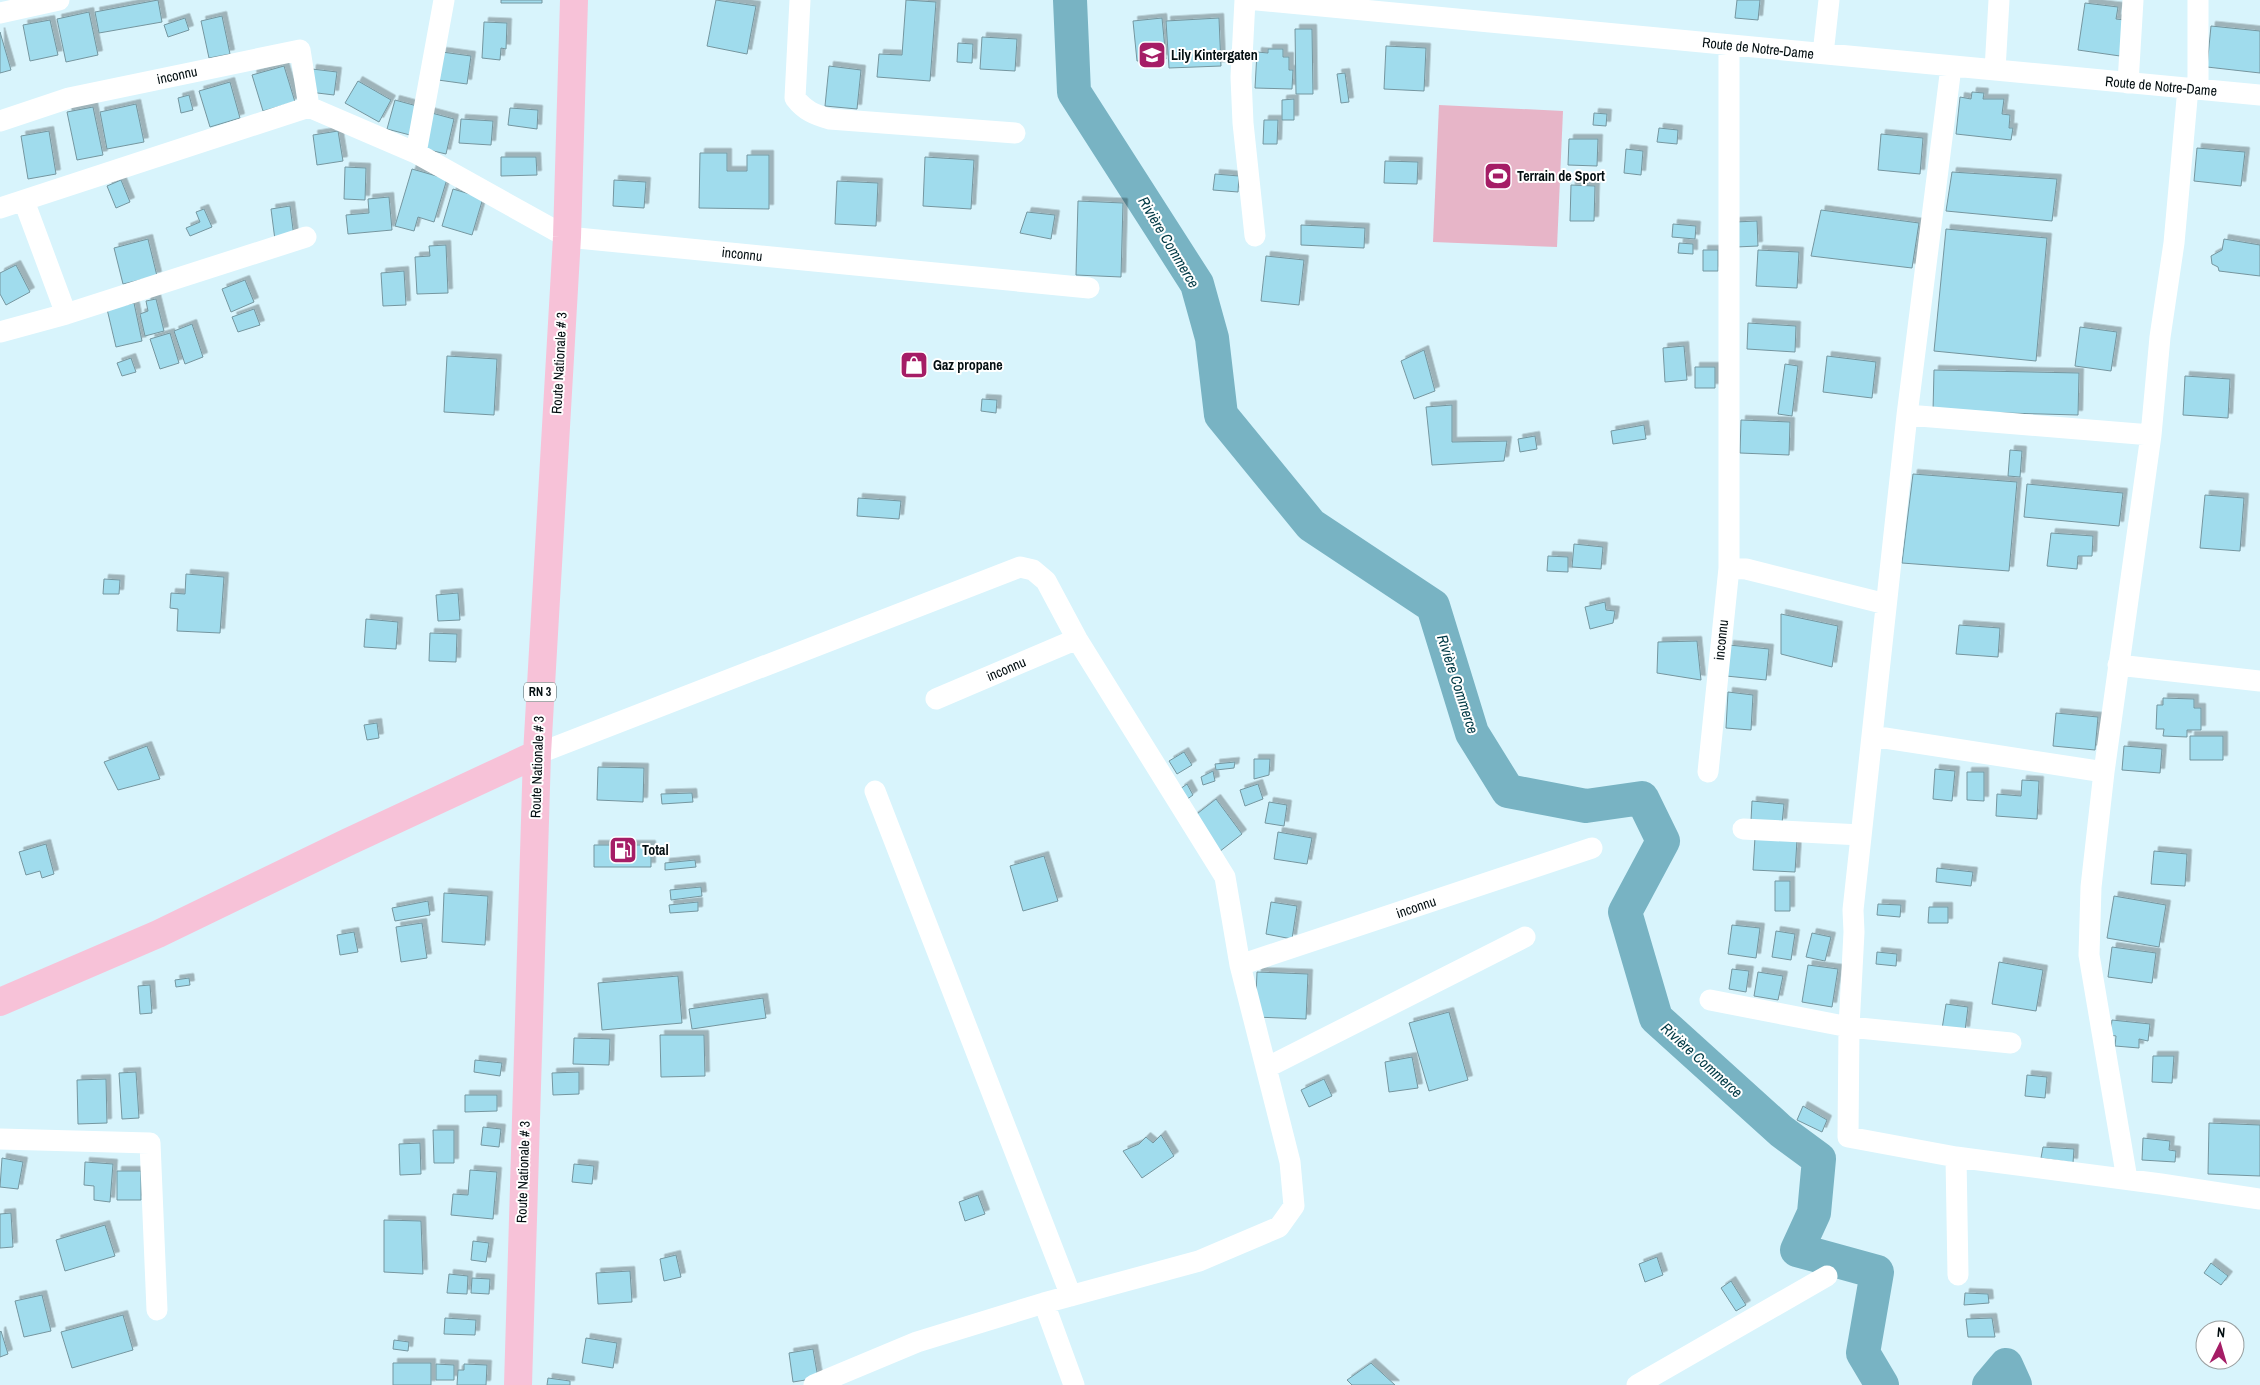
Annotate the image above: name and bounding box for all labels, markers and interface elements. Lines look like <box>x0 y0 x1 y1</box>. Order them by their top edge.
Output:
street label: Route de Notre-Dame <box>1701 33 1815 63</box>
school or university icon: Lily Kintergaten <box>1137 40 1167 70</box>
place label: Lily Kintergaten <box>1171 46 1258 64</box>
street label: inconnu <box>155 62 199 88</box>
street label: Route de Notre-Dame <box>2104 72 2218 100</box>
sports icon: Terrain de Sport <box>1483 161 1513 191</box>
place label: Terrain de Sport <box>1517 167 1605 185</box>
water label: Rivière Commerce <box>1133 192 1205 292</box>
street label: inconnu <box>721 243 763 265</box>
street label: Route Nationale # 3 <box>547 312 571 414</box>
shop icon: Gaz propane <box>899 350 929 380</box>
place label: Gaz propane <box>933 356 1003 374</box>
street label: inconnu <box>1710 619 1732 661</box>
water label: Rivière Commerce <box>1432 632 1484 736</box>
street label: inconnu <box>984 653 1028 685</box>
road number: RN 3 <box>524 682 556 702</box>
street label: Route Nationale # 3 <box>526 716 548 818</box>
fuel station icon: Total <box>608 835 638 865</box>
place label: Total <box>642 841 669 859</box>
street label: inconnu <box>1394 892 1438 922</box>
water label: Rivière Commerce <box>1657 1018 1747 1102</box>
street label: Route Nationale # 3 <box>512 1121 534 1223</box>
north arrow <box>2195 1320 2245 1370</box>
text: N <box>2216 1323 2226 1341</box>

